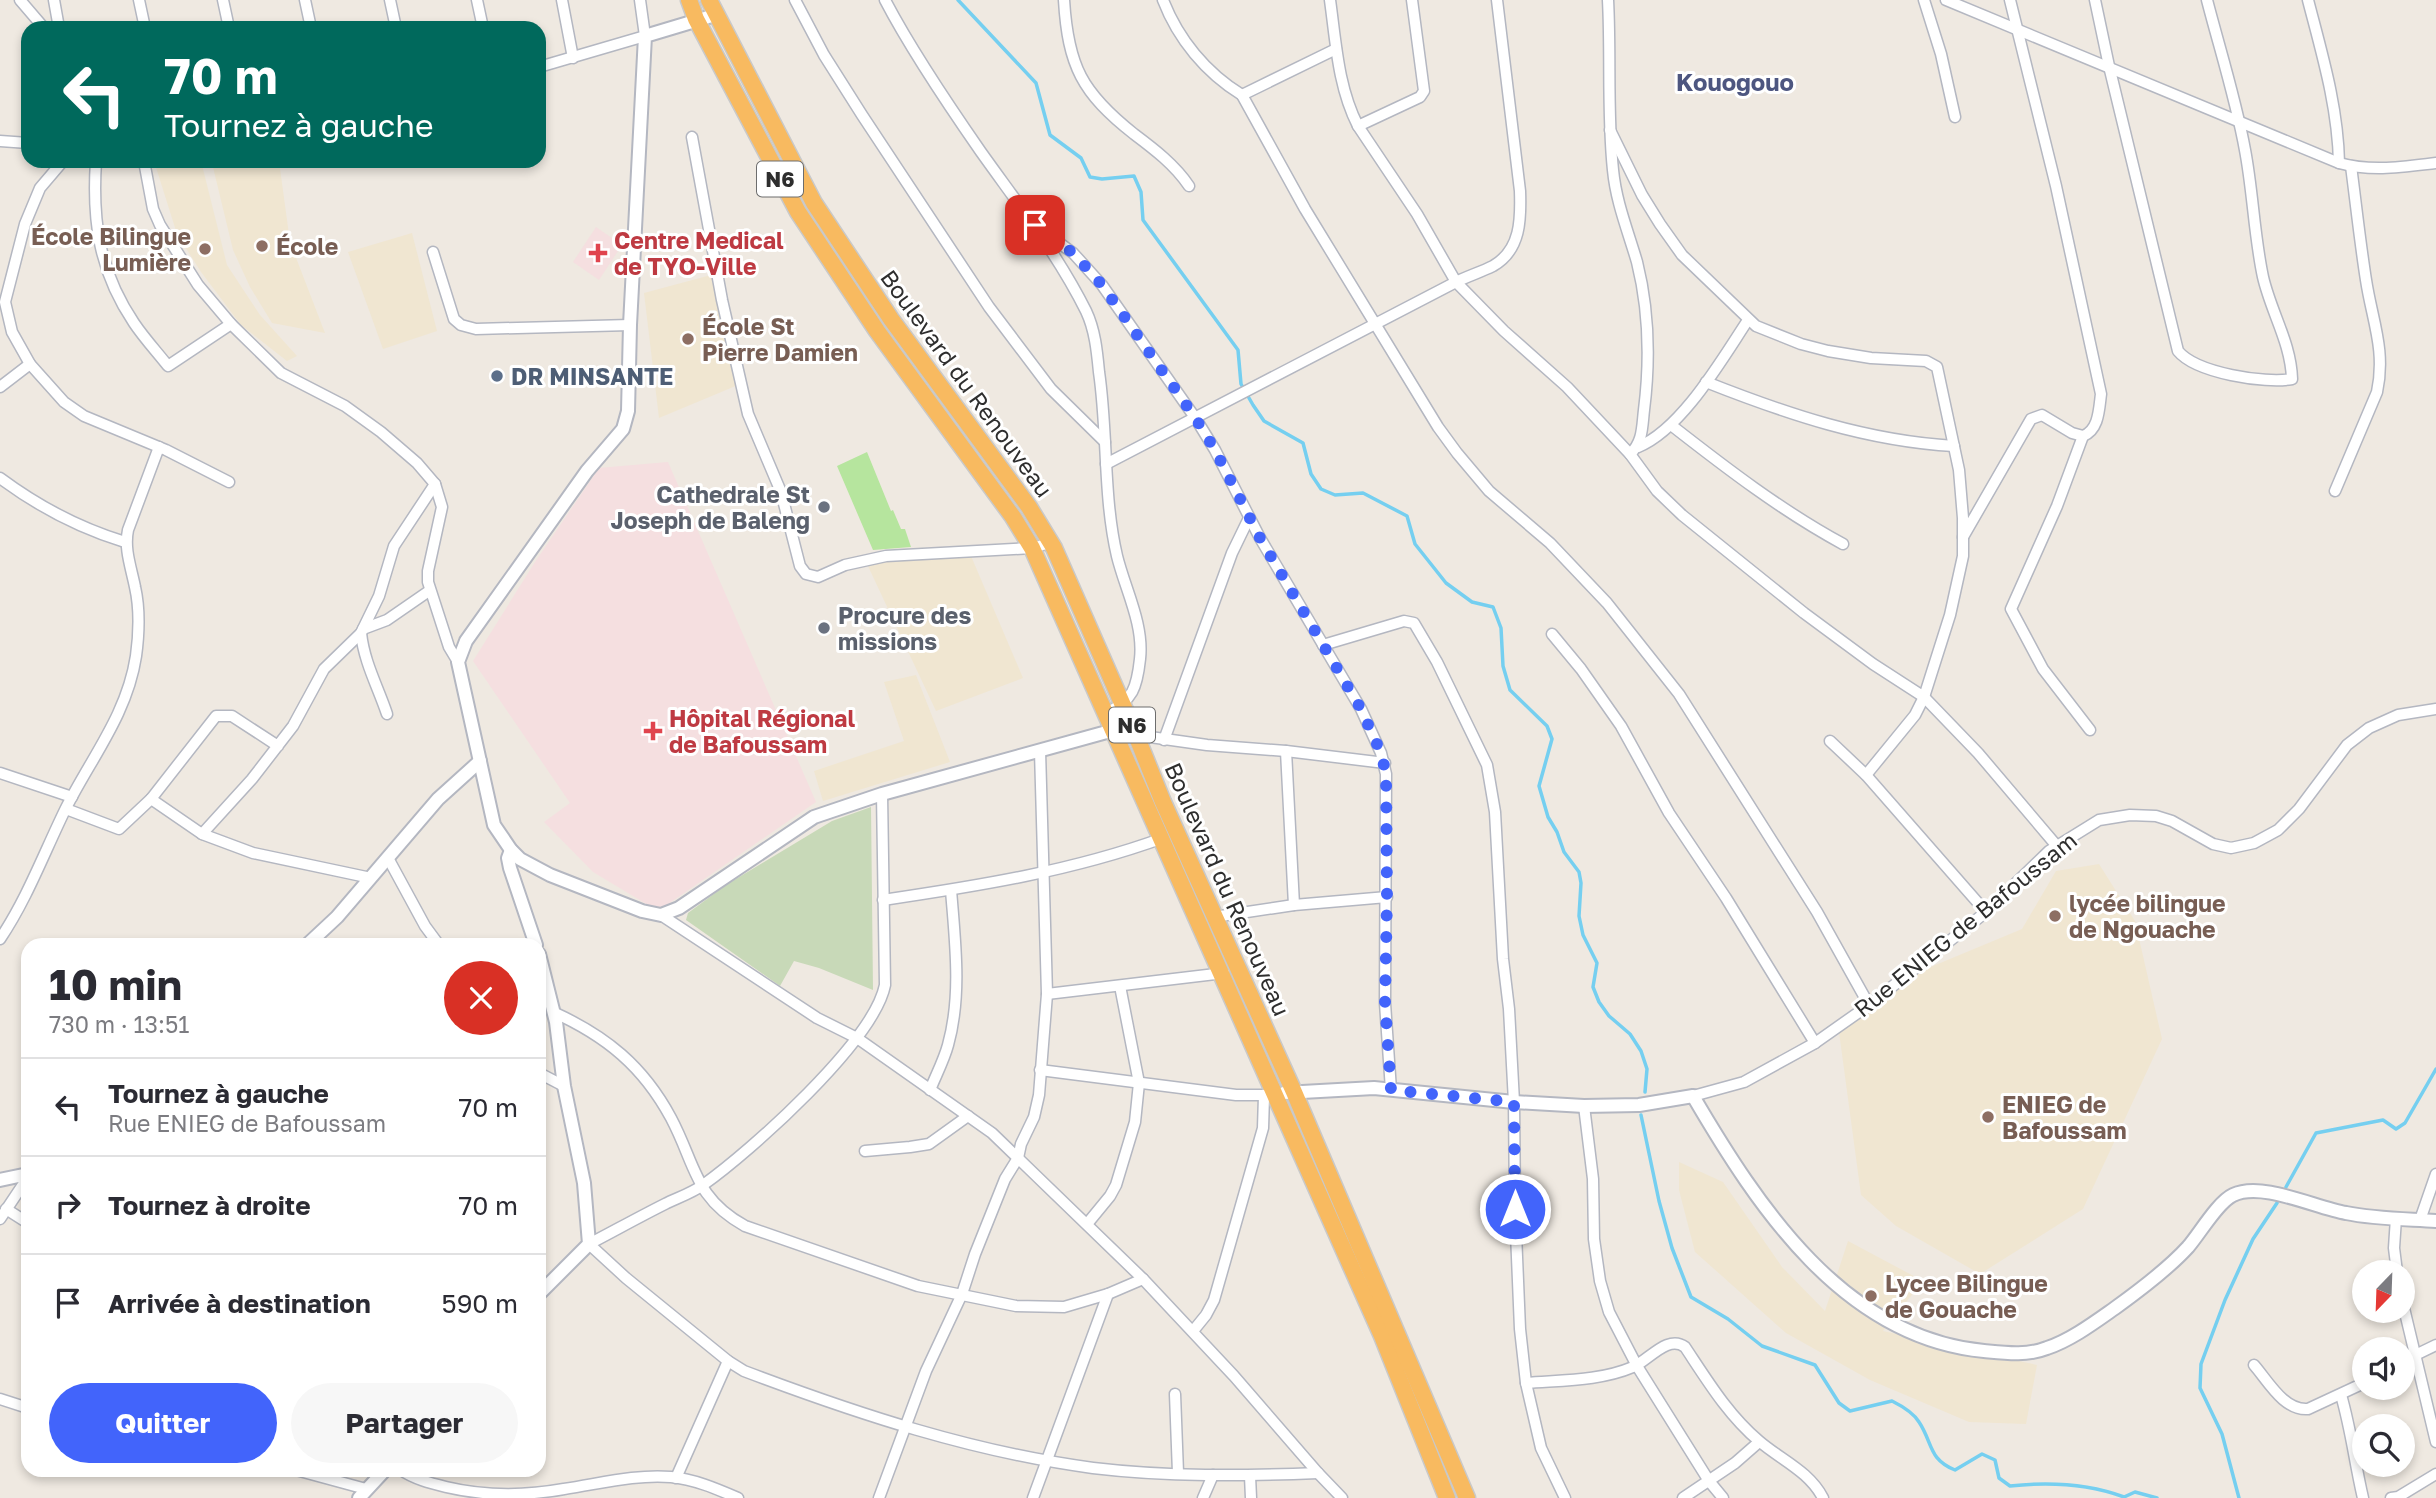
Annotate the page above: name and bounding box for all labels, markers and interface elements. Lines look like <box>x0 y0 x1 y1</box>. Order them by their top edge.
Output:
text: 70 m <box>164 46 278 105</box>
icon: left <box>49 49 140 140</box>
district label: Kouogouo <box>1676 67 1794 96</box>
text: Tournez à gauche <box>164 106 433 144</box>
road number: N6 <box>757 162 803 196</box>
pin <box>1005 195 1065 255</box>
icon: arrive <box>1016 206 1054 244</box>
place label: École Bilingue Lumière <box>31 222 191 276</box>
place label: Centre Medical de TYO-Ville <box>614 226 784 280</box>
place label: École <box>276 232 338 260</box>
marker: École <box>254 238 270 254</box>
marker: École Bilingue Lumière <box>197 241 213 257</box>
marker: Centre Medical de TYO-Ville <box>588 243 608 263</box>
street label: Boulevard du Renouveau <box>875 264 1059 502</box>
place label: École St Pierre Damien <box>702 312 858 366</box>
marker: École St Pierre Damien <box>680 331 696 347</box>
place label: DR MINSANTE <box>511 362 673 390</box>
marker: DR MINSANTE <box>489 368 505 384</box>
place label: Cathedrale St Joseph de Baleng <box>611 480 810 534</box>
marker: Cathedrale St Joseph de Baleng <box>816 499 832 515</box>
place label: Procure des missions <box>838 601 971 655</box>
marker: Procure des missions <box>816 620 832 636</box>
place label: Hôpital Régional de Bafoussam <box>669 704 855 758</box>
road number: N6 <box>1109 708 1155 742</box>
marker: Hôpital Régional de Bafoussam <box>643 721 663 741</box>
street label: Boulevard du Renouveau <box>1159 758 1297 1020</box>
street label: Rue ENIEG de Bafoussam <box>1848 826 2082 1022</box>
place label: lycée bilingue de Ngouache <box>2069 889 2225 943</box>
marker: lycée bilingue de Ngouache <box>2047 908 2063 924</box>
text: 10 min <box>49 959 182 1009</box>
button: close <box>444 961 518 1035</box>
text: 730 m · 13:51 <box>49 1010 189 1038</box>
text: Tournez à gauche <box>108 1078 329 1109</box>
icon: left <box>49 1088 87 1126</box>
place label: ENIEG de Bafoussam <box>2002 1090 2127 1144</box>
text: 70 m <box>459 1092 518 1123</box>
text: Rue ENIEG de Bafoussam <box>108 1109 386 1137</box>
marker: ENIEG de Bafoussam <box>1980 1109 1996 1125</box>
position arrow <box>1478 1172 1552 1246</box>
icon: right <box>49 1186 87 1224</box>
text: Tournez à droite <box>108 1190 311 1221</box>
text: 70 m <box>459 1190 518 1221</box>
north arrow <box>2352 1260 2415 1323</box>
map controls <box>2352 1260 2415 1477</box>
place label: Lycee Bilingue de Gouache <box>1885 1269 2048 1323</box>
icon: arrive <box>49 1284 87 1322</box>
text: Arrivée à destination <box>108 1288 371 1319</box>
text: 590 m <box>442 1288 518 1319</box>
marker: Lycee Bilingue de Gouache <box>1863 1288 1879 1304</box>
button: sound <box>2352 1337 2415 1400</box>
button: Quitter <box>49 1383 277 1463</box>
button: Partager <box>291 1383 518 1463</box>
button: search <box>2352 1414 2415 1477</box>

